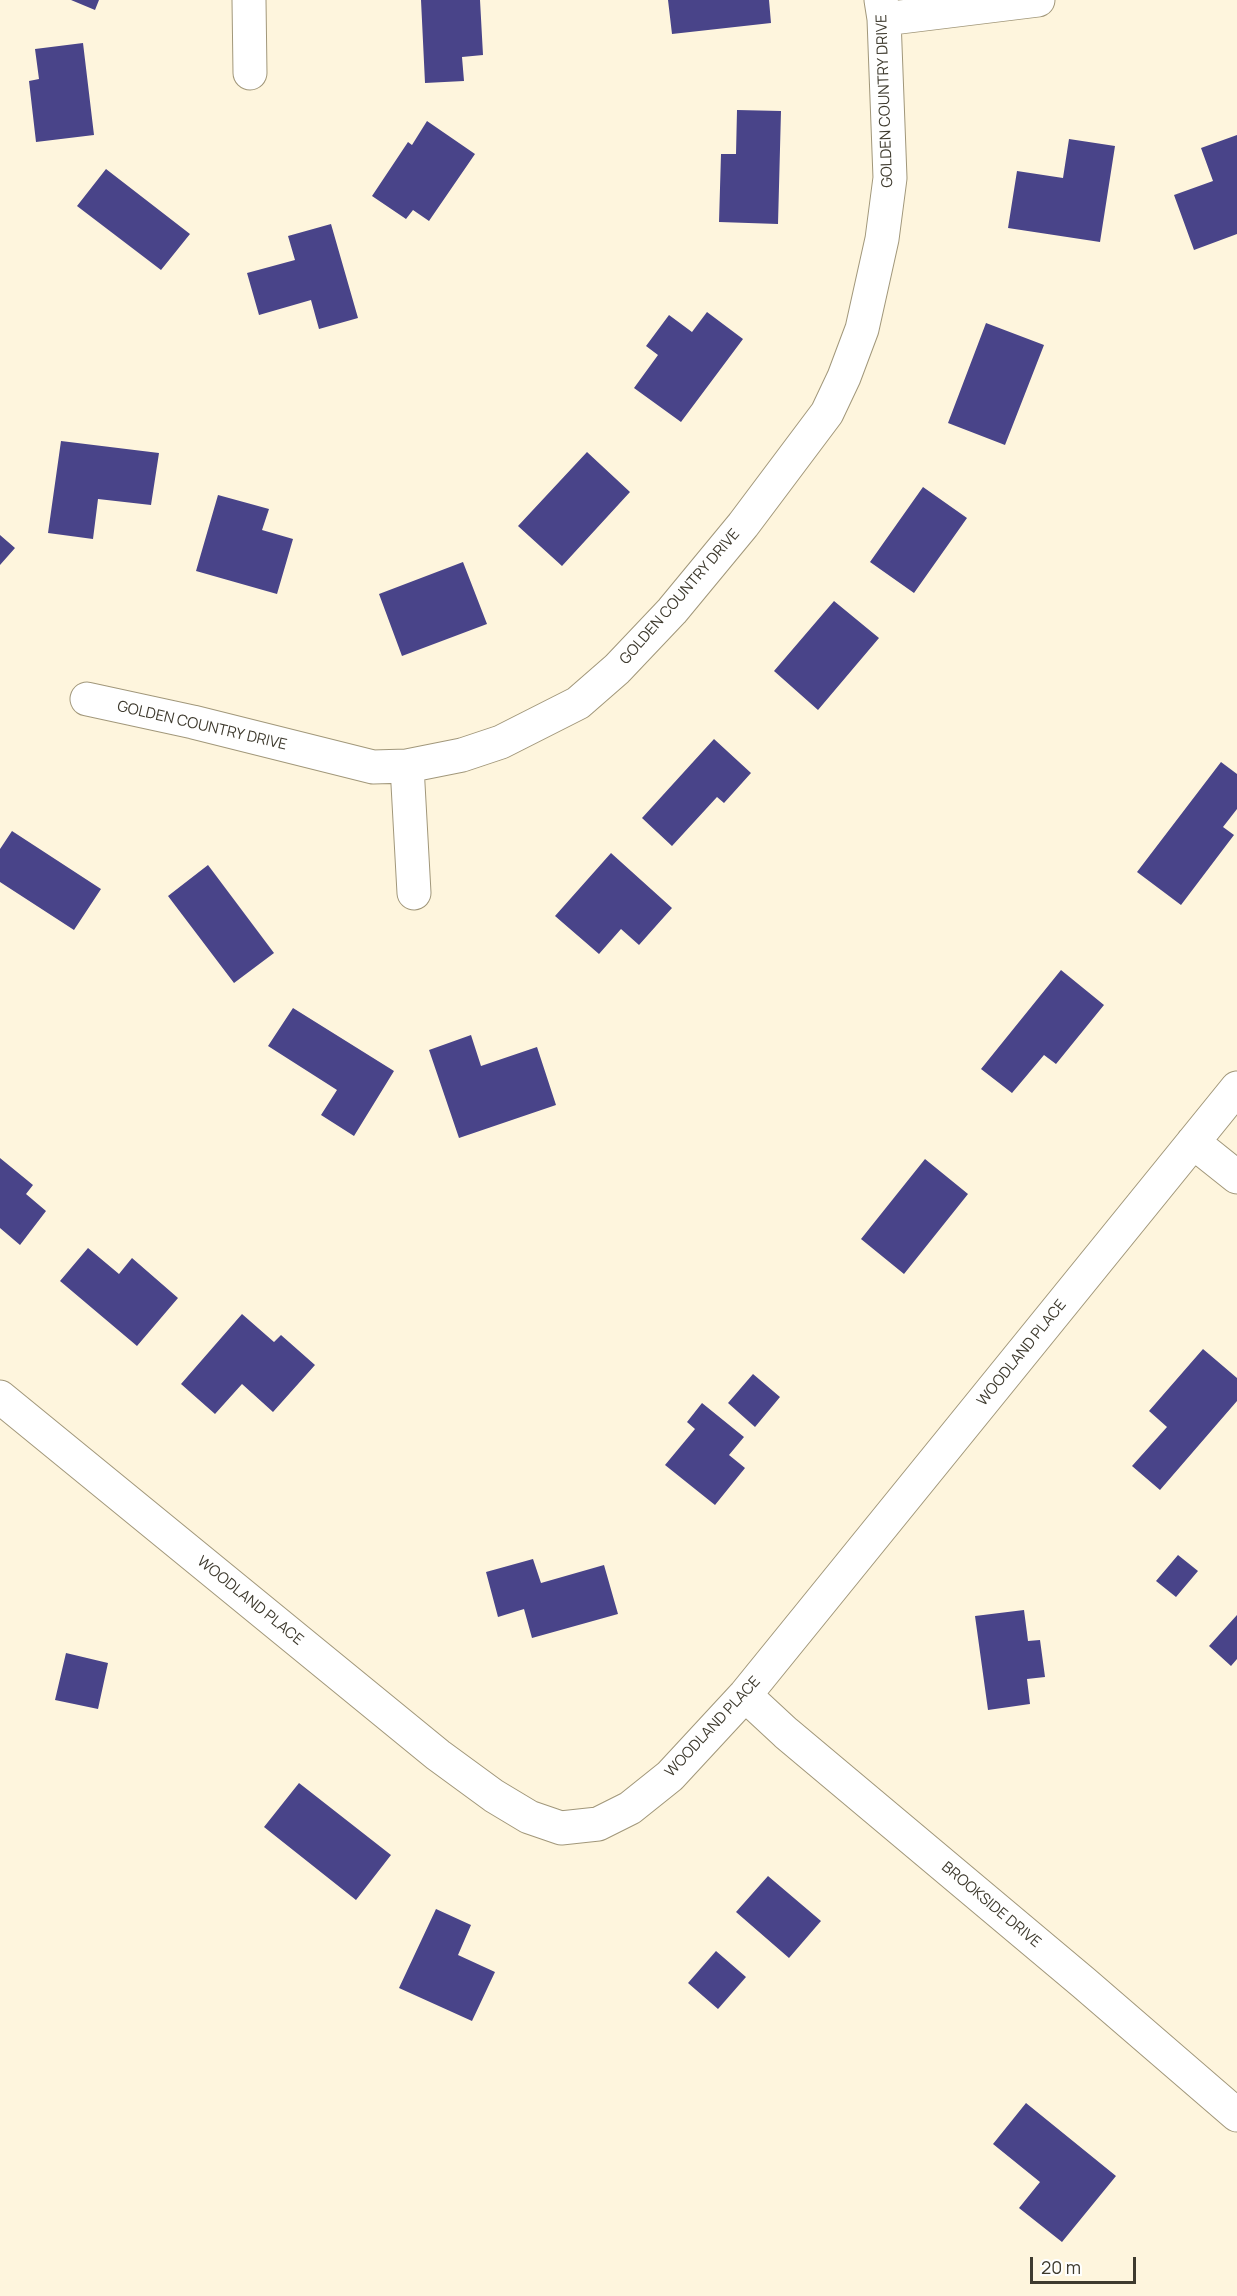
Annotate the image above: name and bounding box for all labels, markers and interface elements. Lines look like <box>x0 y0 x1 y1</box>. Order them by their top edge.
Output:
street label: GOLDEN COUNTRY DRIVE <box>873 14 897 188</box>
street label: GOLDEN COUNTRY DRIVE <box>616 526 744 668</box>
street label: GOLDEN COUNTRY DRIVE <box>115 698 289 754</box>
street label: WOODLAND PLACE <box>974 1296 1070 1410</box>
street label: WOODLAND PLACE <box>193 1553 307 1649</box>
street label: WOODLAND PLACE <box>662 1673 764 1781</box>
street label: BROOKSIDE DRIVE <box>938 1858 1044 1952</box>
scale bar <box>1033 2245 1140 2283</box>
text: 20 m <box>1041 2255 1081 2279</box>

